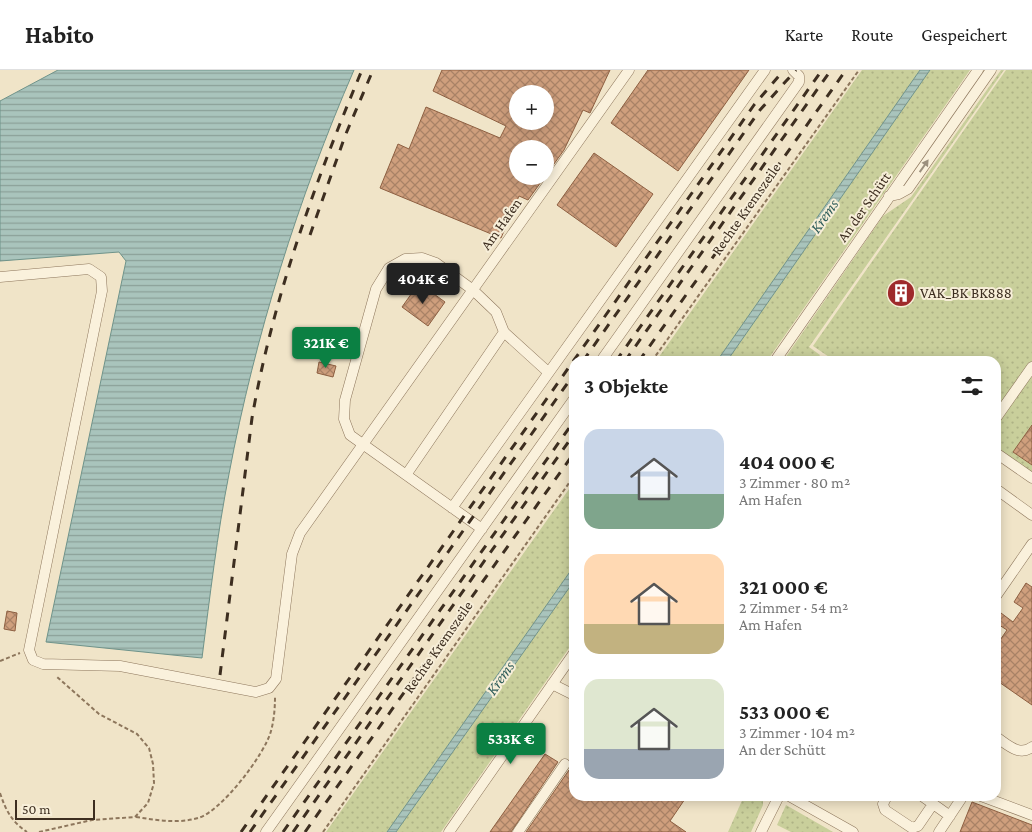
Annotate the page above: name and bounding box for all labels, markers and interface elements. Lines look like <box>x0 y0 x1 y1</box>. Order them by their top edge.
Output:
text: Habito <box>25 21 94 48</box>
text: Karte <box>785 25 823 45</box>
text: Route <box>851 25 893 45</box>
text: Gespeichert <box>921 25 1007 45</box>
map controls <box>509 85 554 185</box>
button: + <box>509 85 554 130</box>
button: − <box>509 140 554 185</box>
one-way arrow <box>919 159 929 173</box>
street label: Rechte Kremszeile <box>708 160 784 258</box>
street label: An der Schütt <box>834 168 894 245</box>
street label: Am Hafen <box>477 195 525 253</box>
water label: Krems <box>806 196 842 236</box>
pin: 404K € <box>382 262 464 305</box>
text: 404K € <box>398 270 448 287</box>
building icon: VAK_BK BK888 <box>886 278 916 308</box>
place label: VAK_BK BK888 <box>920 285 1012 301</box>
pin: 321K € <box>285 326 367 369</box>
text: 321K € <box>303 334 349 351</box>
icon: filters <box>958 372 986 400</box>
text: 3 Objekte <box>584 374 668 398</box>
icon: home <box>624 449 684 509</box>
text: 404 000 € <box>739 450 835 474</box>
text: 3 Zimmer · 80 m² <box>739 474 850 491</box>
text: Am Hafen <box>739 491 802 508</box>
icon: home <box>624 574 684 634</box>
text: 321 000 € <box>739 575 828 599</box>
street label: Rechte Kremszeile <box>400 598 476 696</box>
text: 2 Zimmer · 54 m² <box>739 599 848 616</box>
text: Am Hafen <box>739 616 802 633</box>
water label: Krems <box>482 658 518 698</box>
icon: home <box>624 699 684 759</box>
text: 533 000 € <box>739 700 829 724</box>
pin: 533K € <box>470 722 552 765</box>
text: 3 Zimmer · 104 m² <box>739 724 855 741</box>
text: 533K € <box>488 730 534 747</box>
text: An der Schütt <box>739 741 826 758</box>
scale bar <box>15 797 95 820</box>
text: 50 m <box>22 801 50 817</box>

